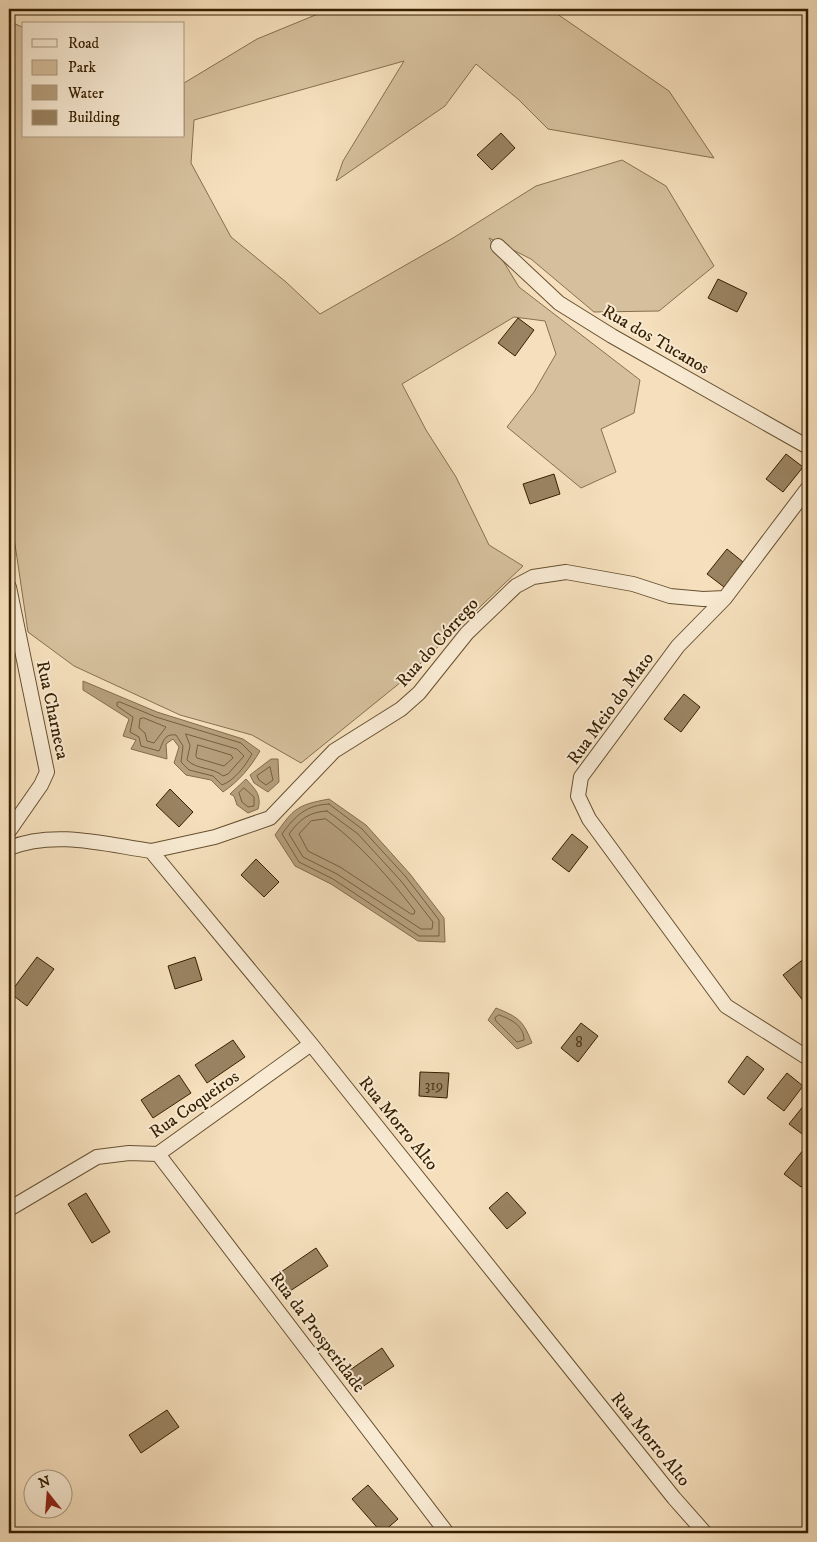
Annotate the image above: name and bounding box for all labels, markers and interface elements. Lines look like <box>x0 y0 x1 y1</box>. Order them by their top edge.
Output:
legend <box>22 22 185 138</box>
text: Road <box>68 34 100 53</box>
text: Park <box>68 58 97 77</box>
text: Water <box>67 84 104 103</box>
text: Building <box>68 108 120 127</box>
street label: Rua dos Tucanos <box>598 300 713 379</box>
street label: Rua do Córrego <box>392 593 484 692</box>
street label: Rua Meio do Mato <box>563 648 659 769</box>
street label: Rua Charneca <box>31 659 73 762</box>
house number: 8 <box>575 1033 583 1052</box>
street label: Rua Coqueiros <box>146 1066 243 1144</box>
street label: Rua Morro Alto <box>354 1072 443 1175</box>
house number: 319 <box>425 1076 443 1095</box>
street label: Rua da Prosperidade <box>265 1268 370 1397</box>
street label: Rua Morro Alto <box>606 1388 695 1491</box>
north arrow <box>22 1470 72 1520</box>
text: N <box>36 1472 53 1493</box>

